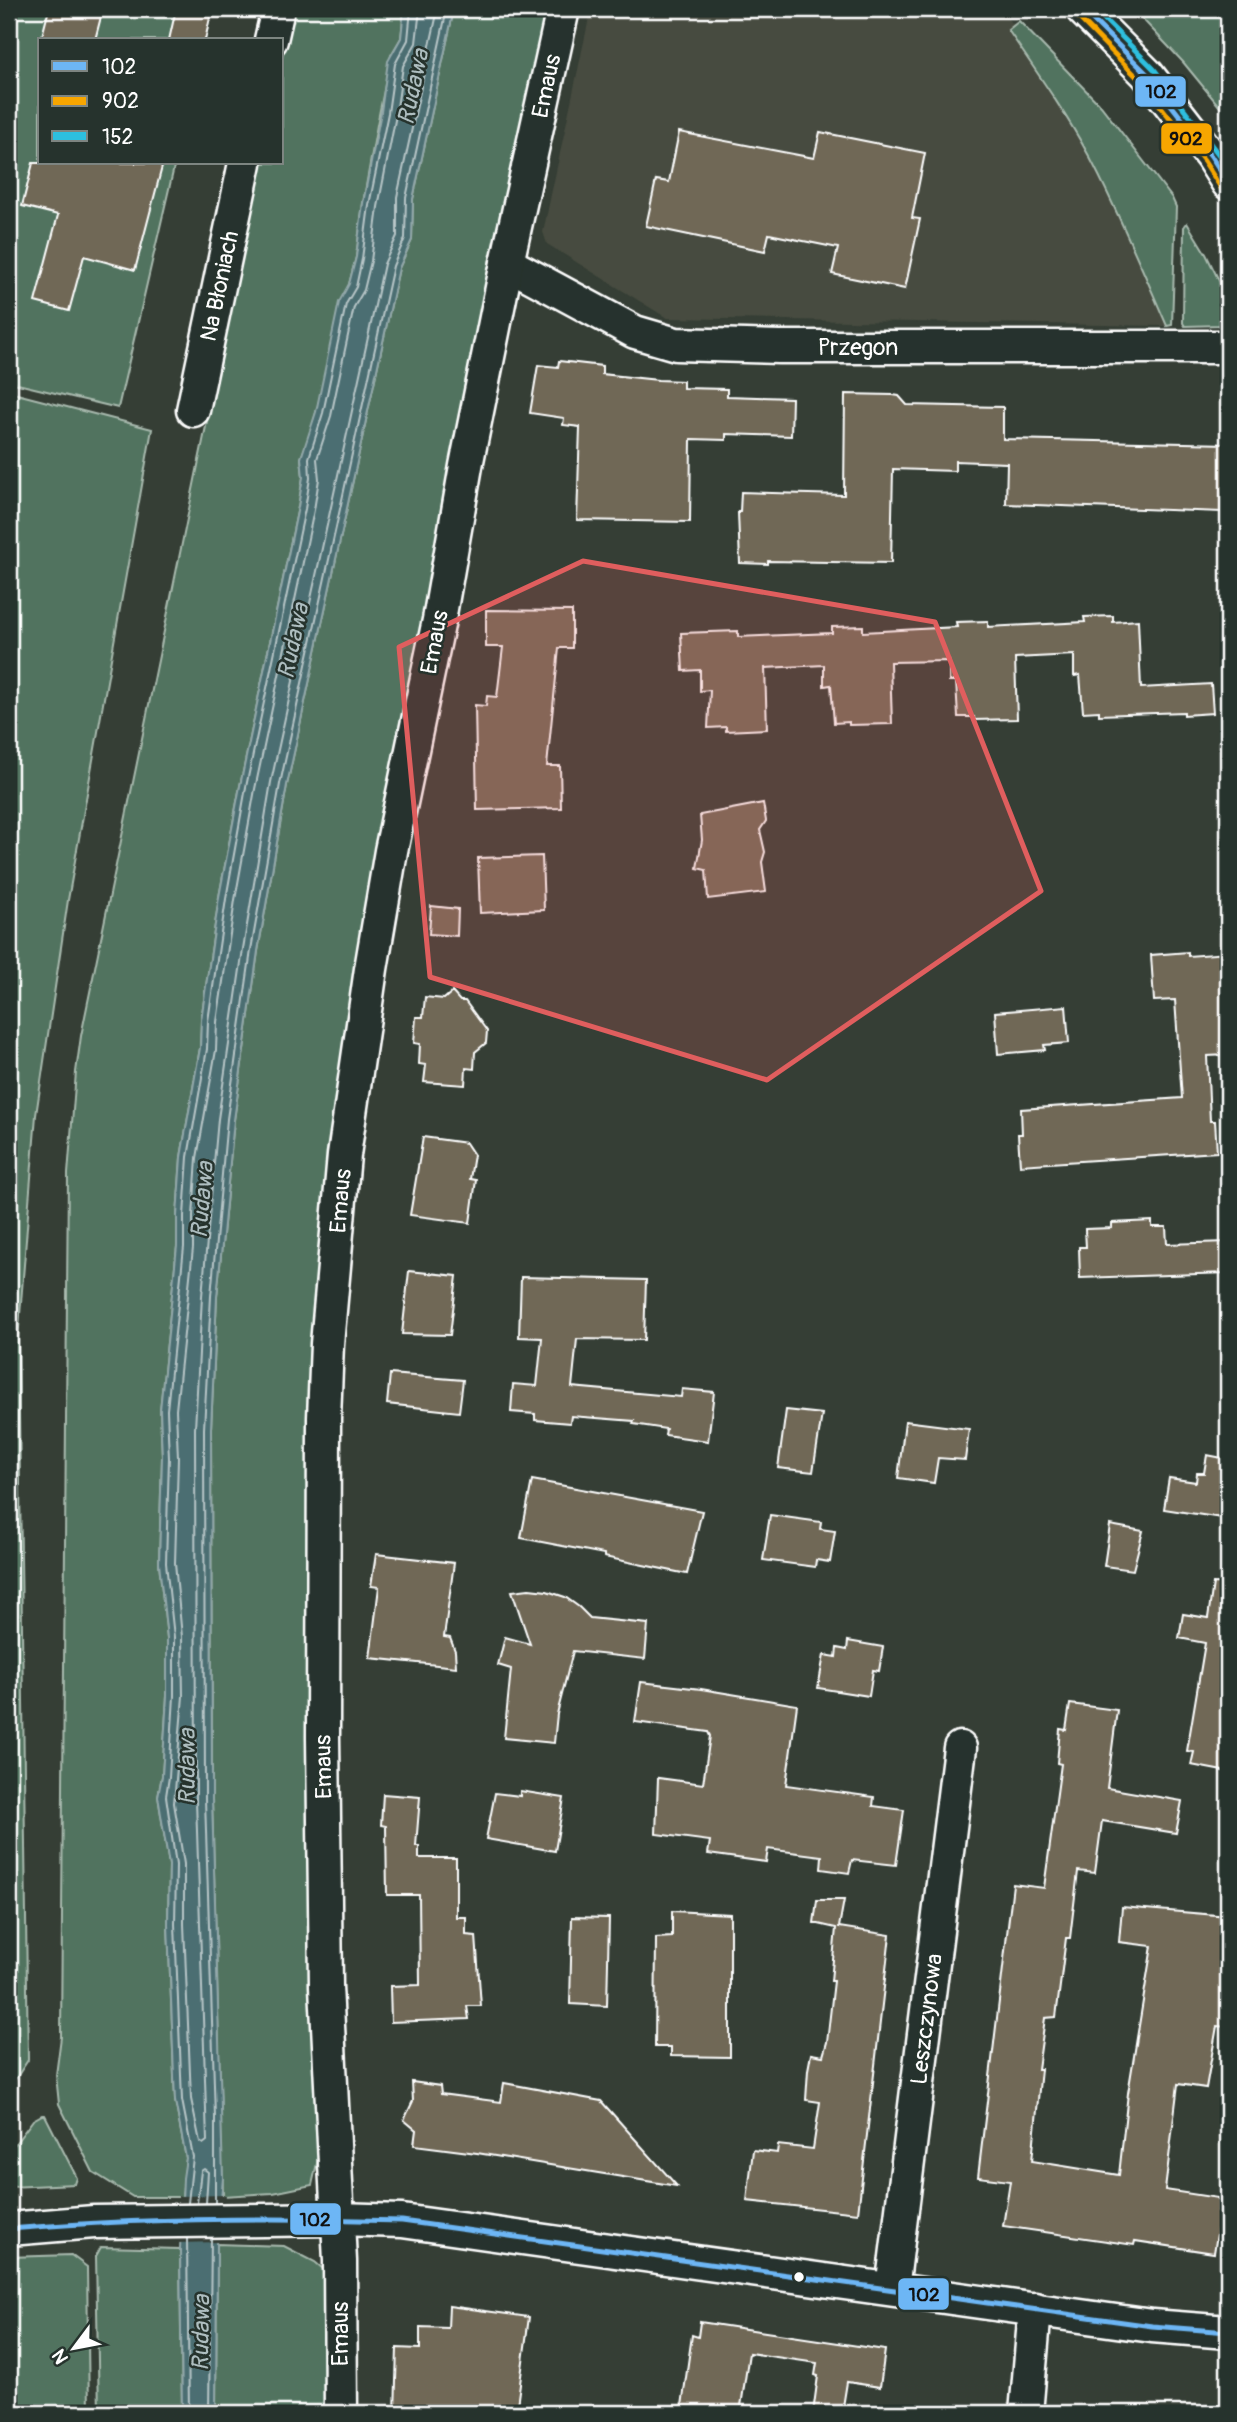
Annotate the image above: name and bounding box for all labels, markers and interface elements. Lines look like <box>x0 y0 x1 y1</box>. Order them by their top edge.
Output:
legend <box>38 38 284 164</box>
water label: Rudawa <box>391 45 436 127</box>
street label: Emaus <box>526 52 567 121</box>
text: 102 <box>102 54 136 81</box>
line badge: 102 <box>1134 75 1187 108</box>
text: 102 <box>1145 80 1177 104</box>
text: 902 <box>102 88 139 115</box>
line badge: 902 <box>1160 122 1213 155</box>
text: 152 <box>102 124 133 151</box>
text: 902 <box>1169 127 1203 151</box>
street label: Na Błoniach <box>194 228 245 344</box>
street label: Przegon <box>818 333 898 362</box>
water label: Rudawa <box>271 599 316 681</box>
street label: Emaus <box>414 608 455 677</box>
water label: Rudawa <box>185 1159 220 1239</box>
street label: Emaus <box>323 1168 358 1234</box>
water label: Rudawa <box>173 1727 202 1805</box>
street label: Emaus <box>308 1735 339 1799</box>
street label: Leszczynowa <box>904 1952 949 2086</box>
line badge: 102 <box>289 2202 342 2236</box>
text: 102 <box>299 2208 331 2232</box>
unlabelled marker <box>792 2270 806 2284</box>
line badge: 102 <box>897 2277 950 2311</box>
text: 102 <box>908 2283 940 2307</box>
water label: Rudawa <box>186 2293 217 2371</box>
street label: Emaus <box>326 2302 355 2366</box>
north arrow <box>38 2314 108 2384</box>
text: N <box>47 2345 74 2368</box>

